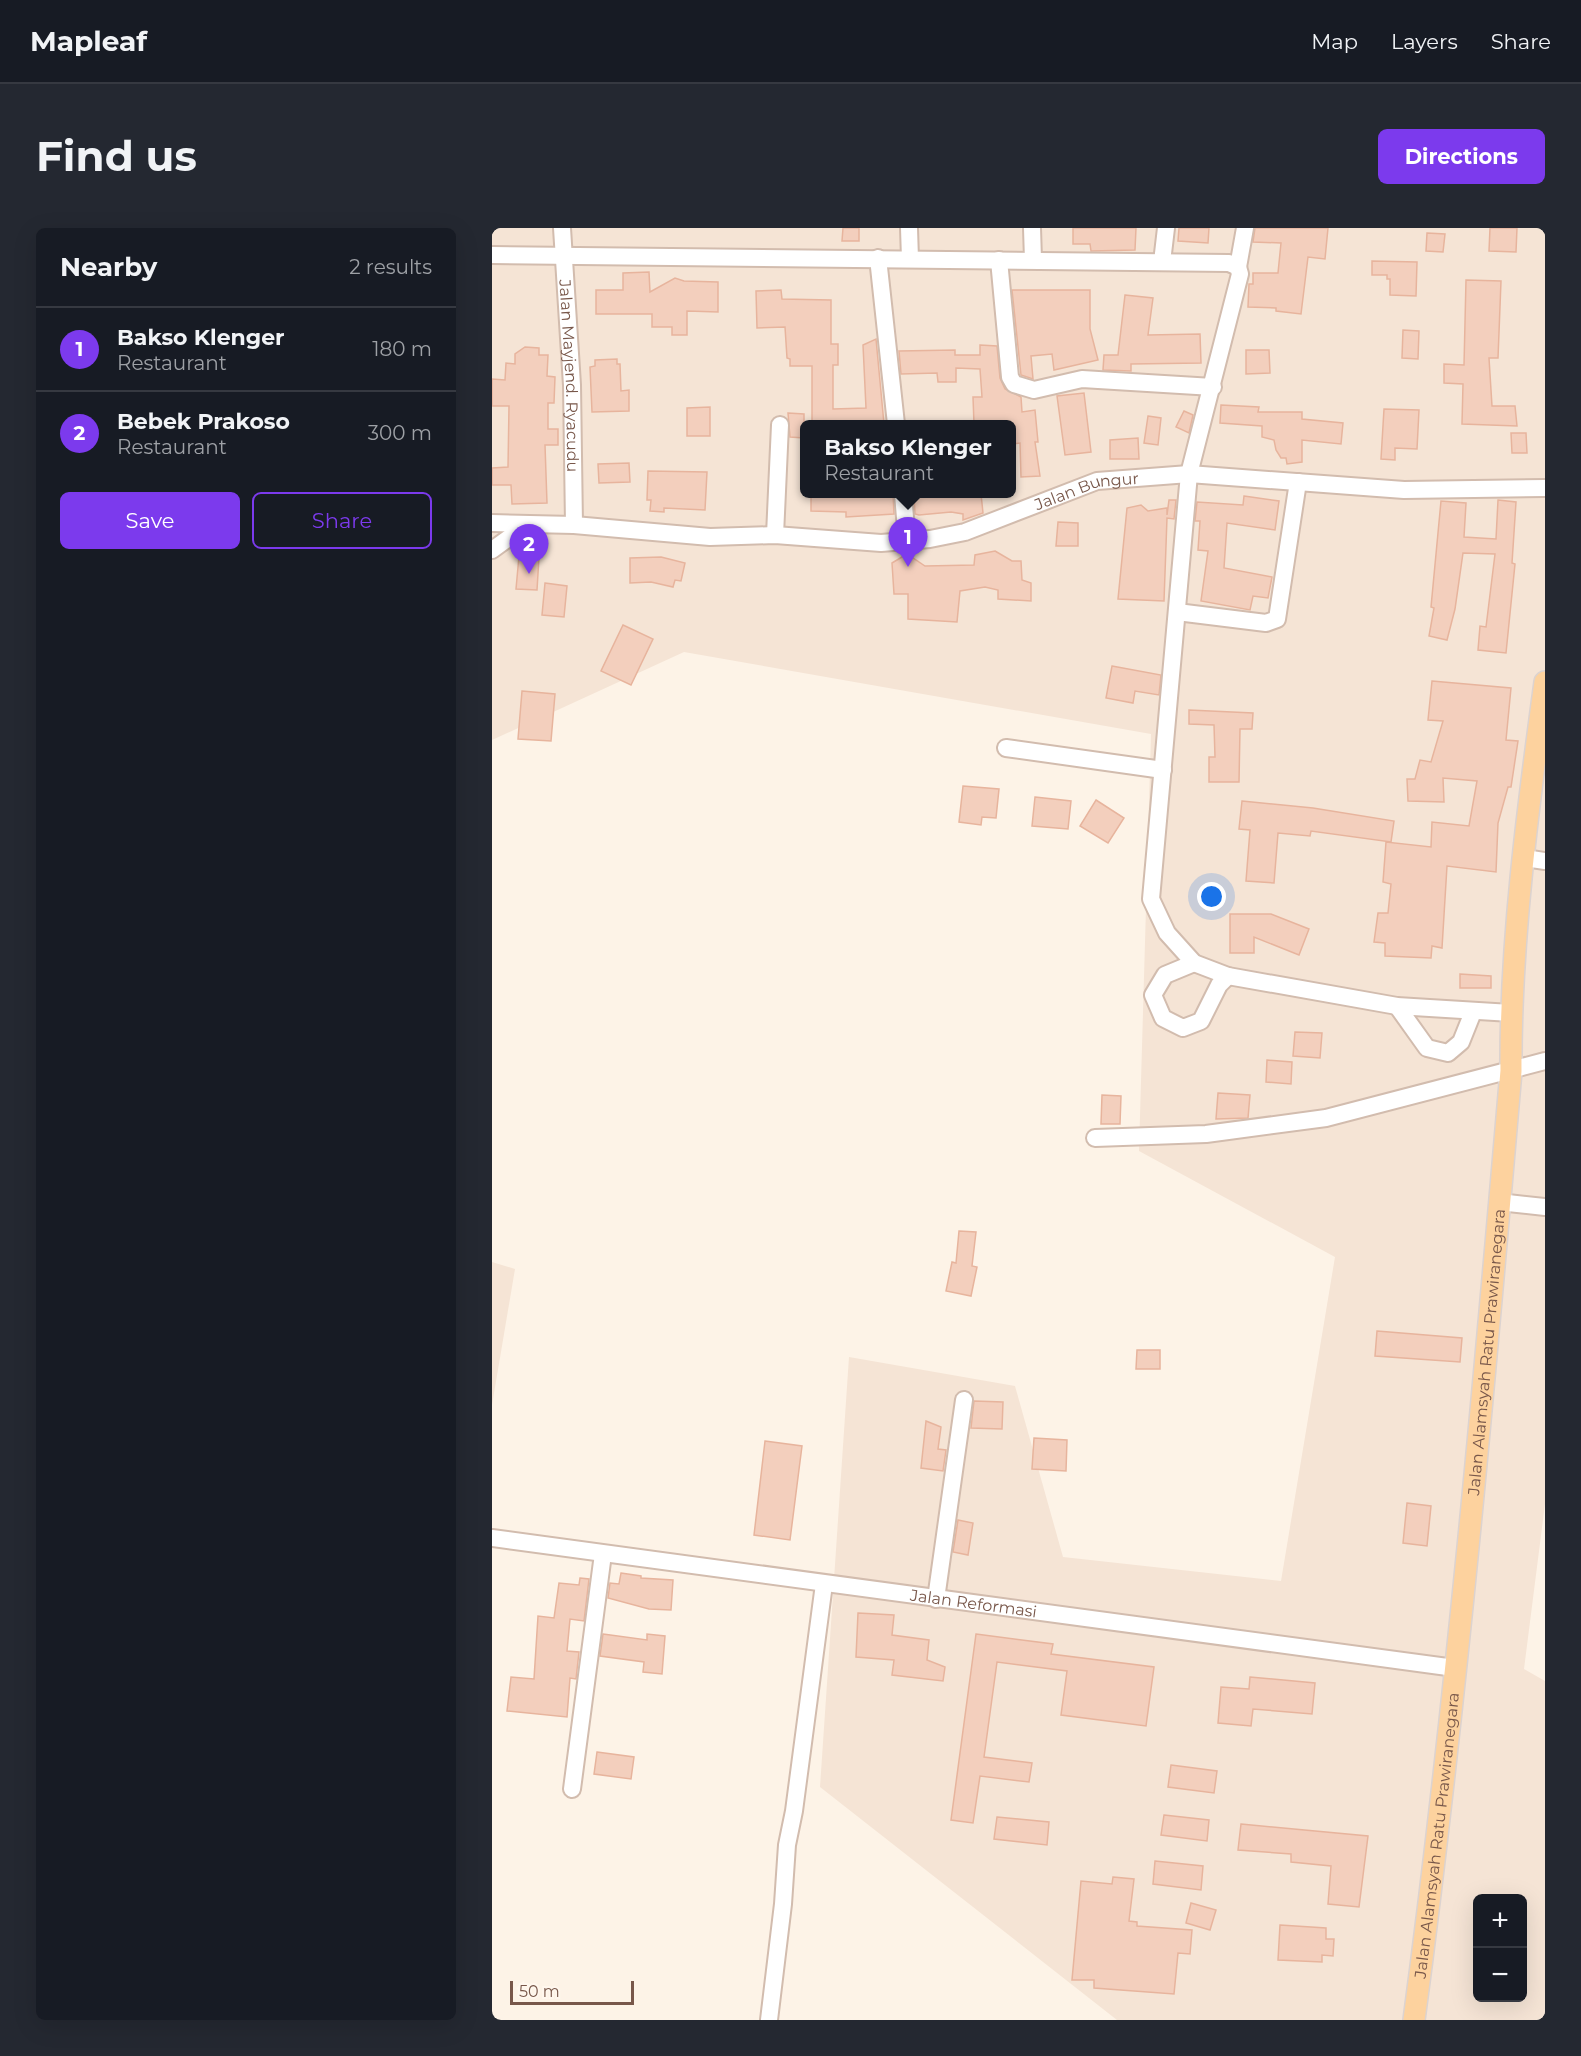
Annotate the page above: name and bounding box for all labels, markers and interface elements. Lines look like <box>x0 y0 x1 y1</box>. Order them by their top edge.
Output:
text: Mapleaf <box>30 24 147 58</box>
text: Map <box>1311 29 1358 54</box>
text: Layers <box>1391 29 1458 54</box>
text: Share <box>1491 29 1551 54</box>
button: Directions <box>1378 129 1545 184</box>
text: Find us <box>36 130 197 182</box>
text: Nearby <box>60 251 157 283</box>
text: 2 results <box>349 255 432 279</box>
street label: Jalan Mayjend. Ryacudu <box>556 278 583 472</box>
text: Bakso Klenger <box>117 324 285 351</box>
text: 1 <box>76 337 83 361</box>
text: 180 m <box>372 337 432 361</box>
text: Restaurant <box>117 351 227 375</box>
text: Bebek Prakoso <box>117 408 290 435</box>
popup <box>800 420 1016 498</box>
text: 2 <box>74 421 85 445</box>
text: 300 m <box>368 421 432 445</box>
text: Bakso Klenger <box>824 434 992 461</box>
text: Restaurant <box>117 435 227 459</box>
text: Restaurant <box>824 461 934 485</box>
street label: Jalan Bungur <box>1031 468 1139 514</box>
button: Save <box>60 492 240 549</box>
button: Share <box>252 492 432 549</box>
pin: 1 <box>888 518 928 567</box>
pin: 2 <box>510 524 549 574</box>
your location <box>1197 882 1226 911</box>
street label: Jalan Alamsyah Ratu Prawiranegara <box>1464 1208 1509 1497</box>
street label: Jalan Reformasi <box>908 1585 1038 1621</box>
street label: Jalan Alamsyah Ratu Prawiranegara <box>1410 1692 1463 1980</box>
map controls <box>1473 1894 1527 2002</box>
button: + <box>1473 1894 1527 1948</box>
button: − <box>1473 1948 1527 2002</box>
scale bar <box>510 1978 634 2006</box>
text: 50 m <box>519 1982 560 2001</box>

